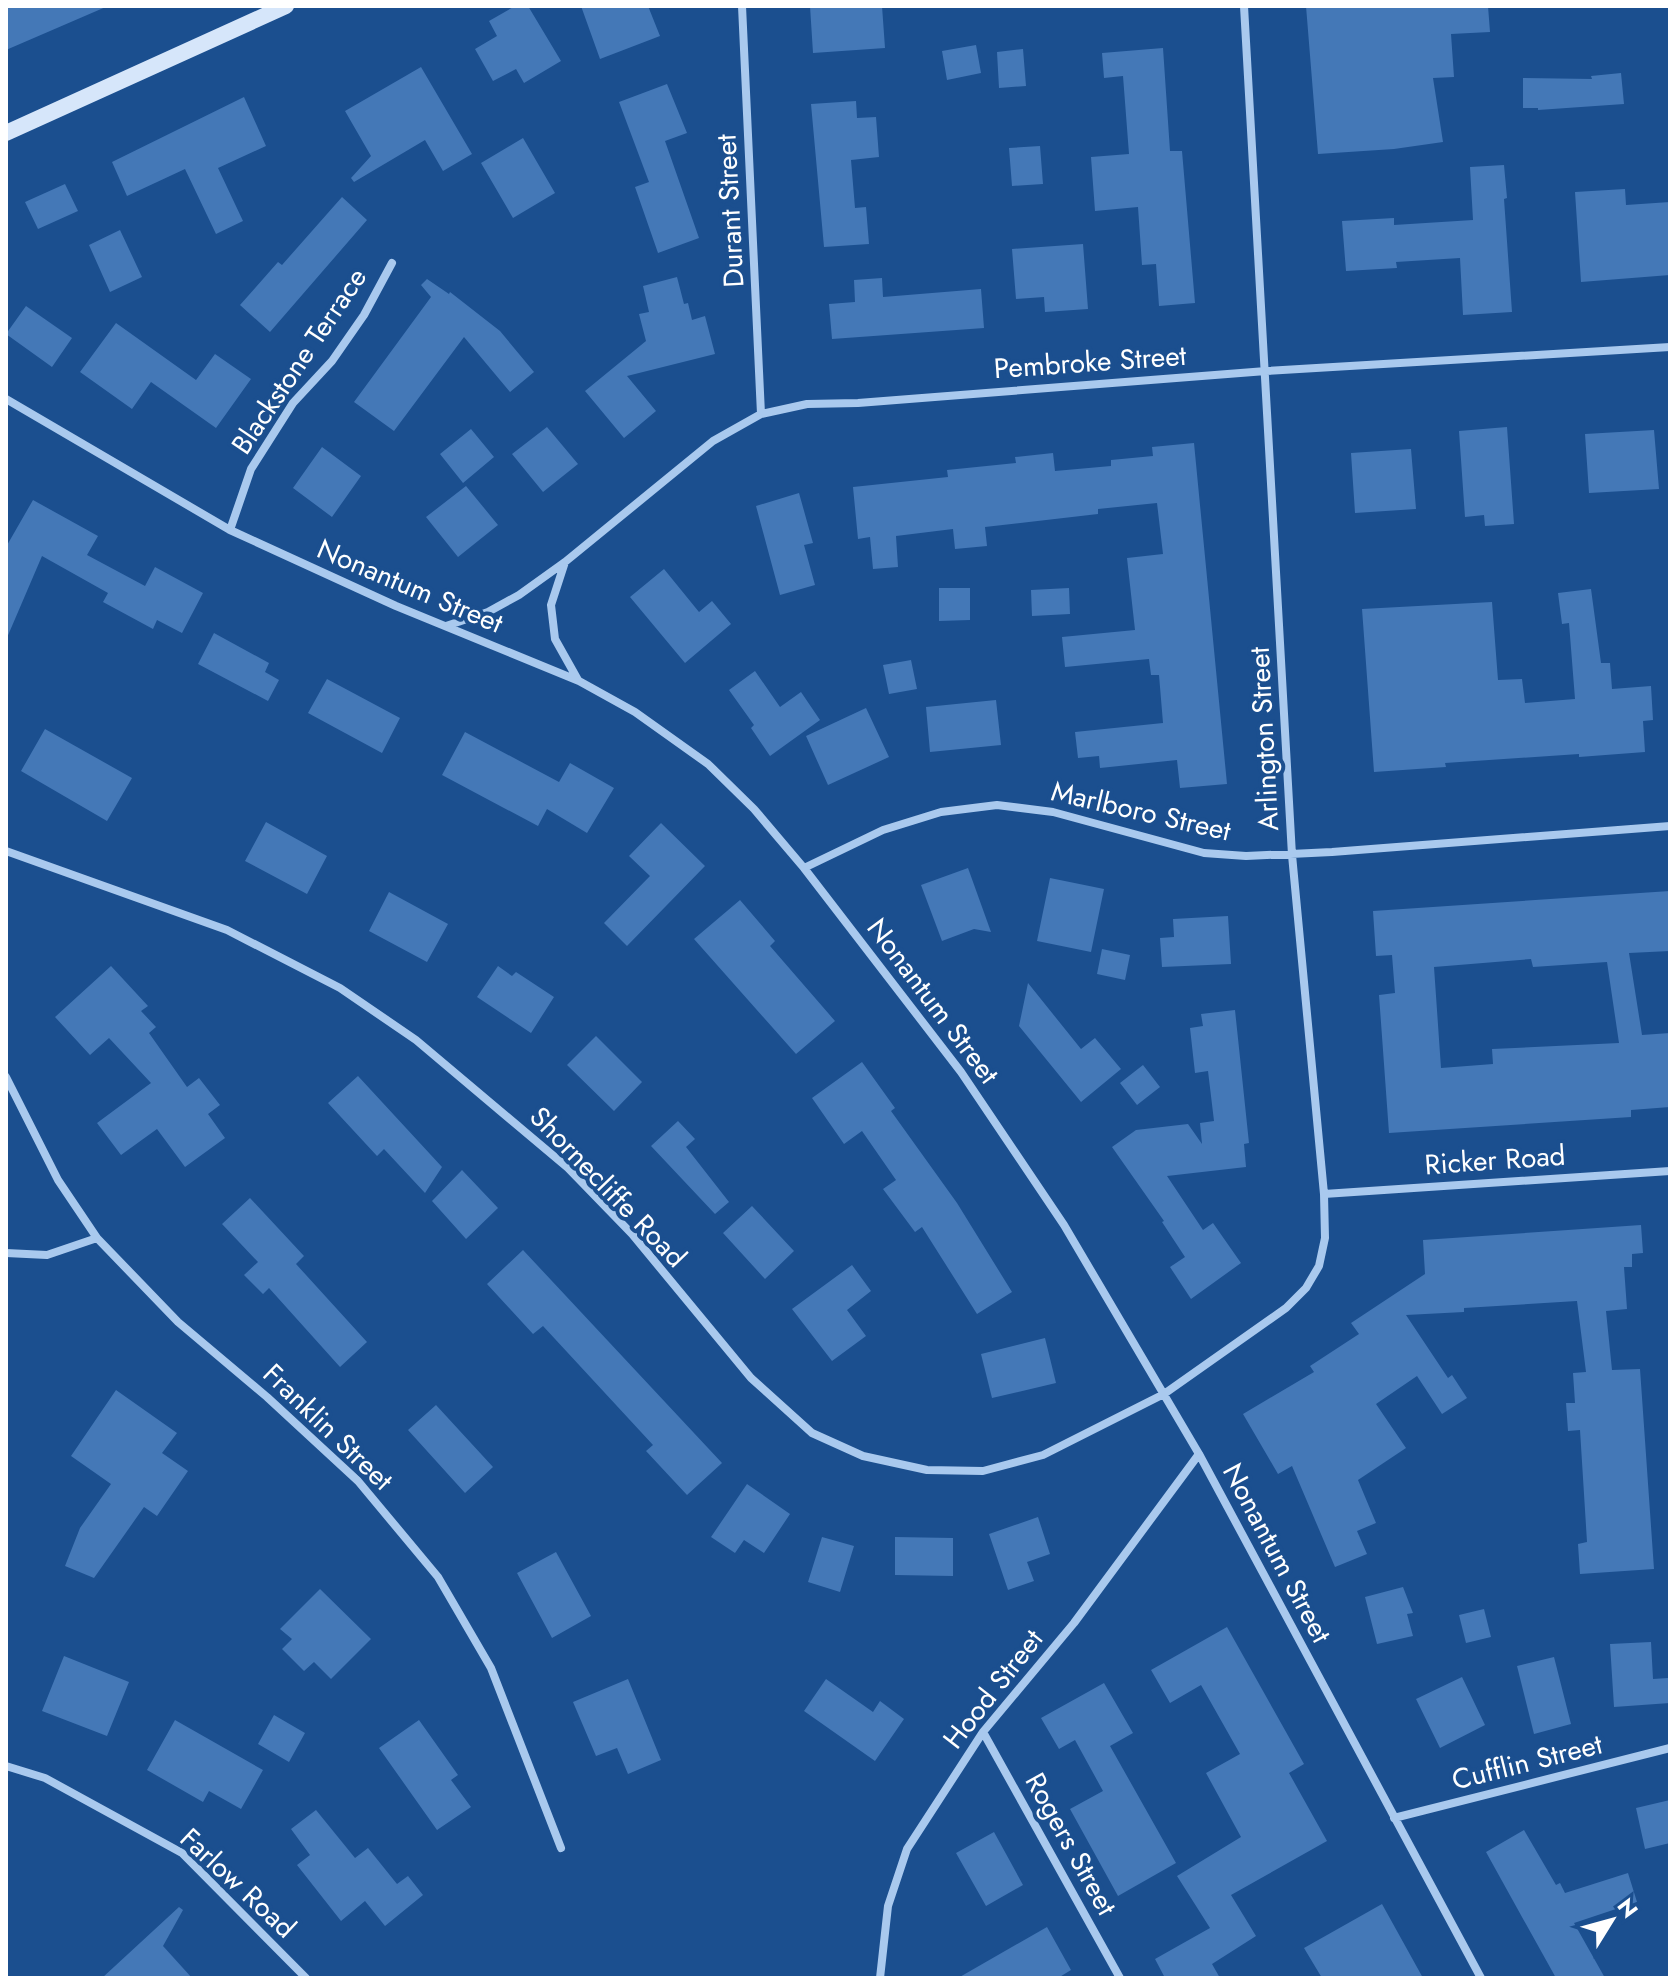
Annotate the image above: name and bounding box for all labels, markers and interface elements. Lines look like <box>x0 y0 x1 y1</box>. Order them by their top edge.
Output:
street label: Durant Street <box>705 133 754 289</box>
street label: Blackstone Terrace <box>221 260 377 462</box>
street label: Pembroke Street <box>992 335 1188 389</box>
street label: Nonantum Street <box>311 528 510 644</box>
street label: Arlington Street <box>1239 646 1289 832</box>
street label: Marlboro Street <box>1047 770 1235 852</box>
street label: Nonantum Street <box>857 909 1009 1093</box>
street label: Shornecliffe Road <box>520 1097 696 1277</box>
street label: Ricker Road <box>1423 1135 1567 1185</box>
street label: Franklin Street <box>254 1354 403 1500</box>
street label: Nonantum Street <box>1212 1456 1342 1650</box>
street label: Hood Street <box>933 1620 1053 1757</box>
street label: Cufflin Street <box>1448 1723 1607 1800</box>
street label: Rogers Street <box>1015 1765 1127 1923</box>
street label: Farlow Road <box>171 1818 305 1948</box>
north arrow <box>1572 1880 1652 1960</box>
text: N <box>1610 1891 1646 1925</box>

